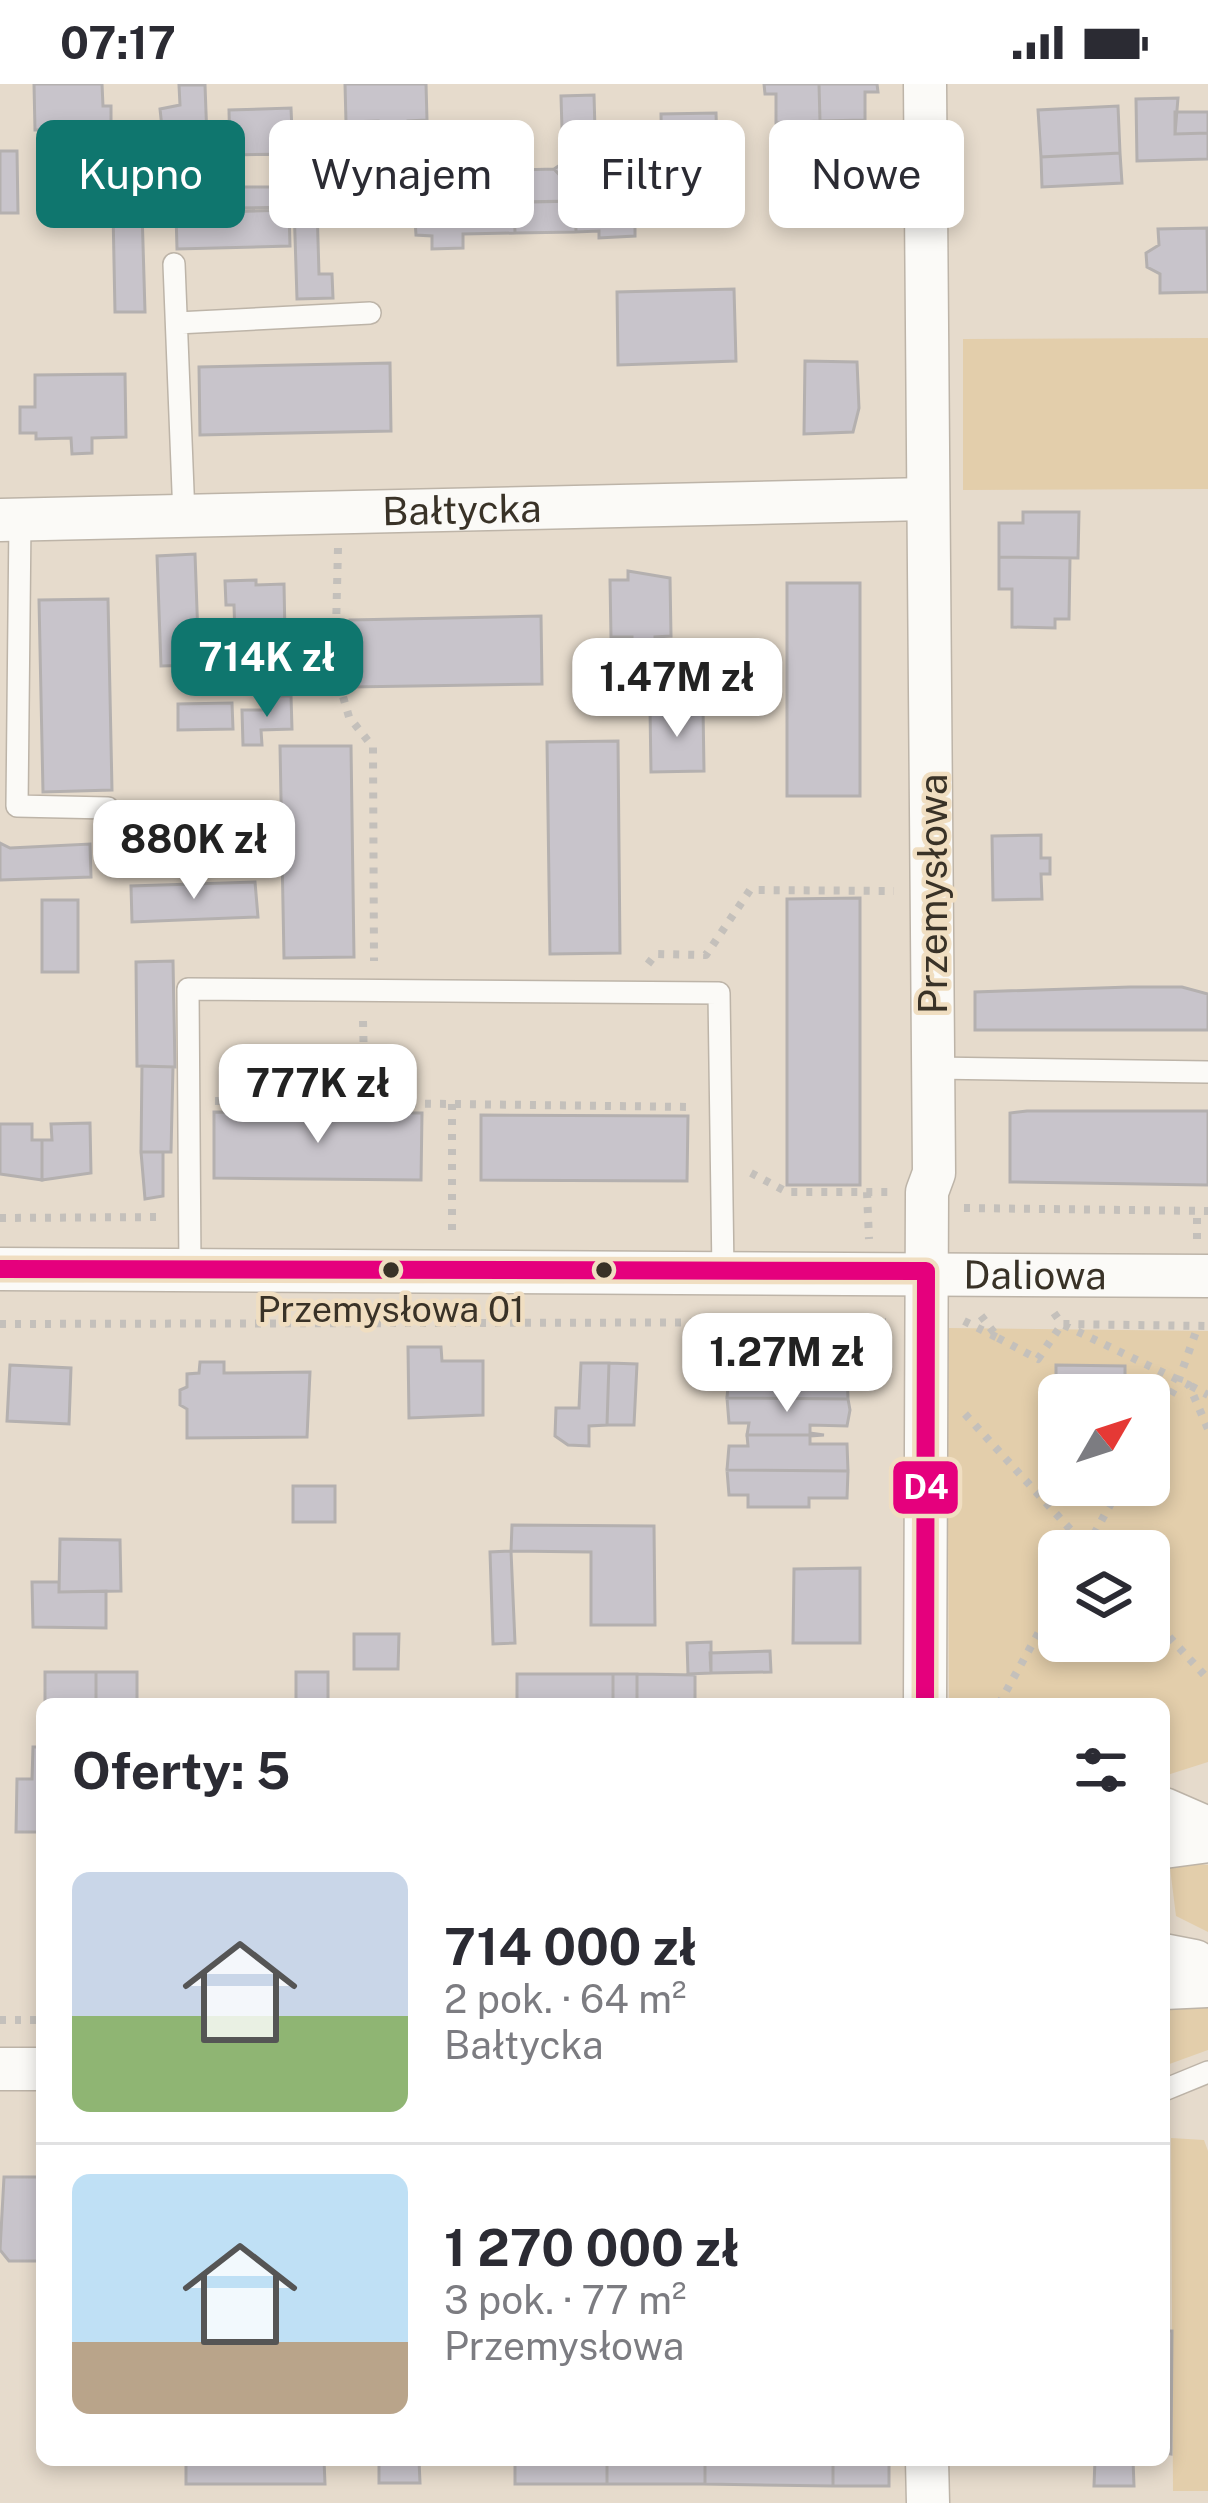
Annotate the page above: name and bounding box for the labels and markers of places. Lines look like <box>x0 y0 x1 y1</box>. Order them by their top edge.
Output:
pin: 714K zł <box>156 618 378 720</box>
pin: 1.47M zł <box>553 638 801 740</box>
pin: 880K zł <box>83 800 305 902</box>
pin: 777K zł <box>207 1044 429 1146</box>
marker: Przemysłowa 01 <box>380 1259 402 1281</box>
unlabelled marker <box>593 1259 615 1281</box>
place label: Przemysłowa 01 <box>257 1288 525 1330</box>
pin: 1.27M zł <box>663 1313 911 1415</box>

